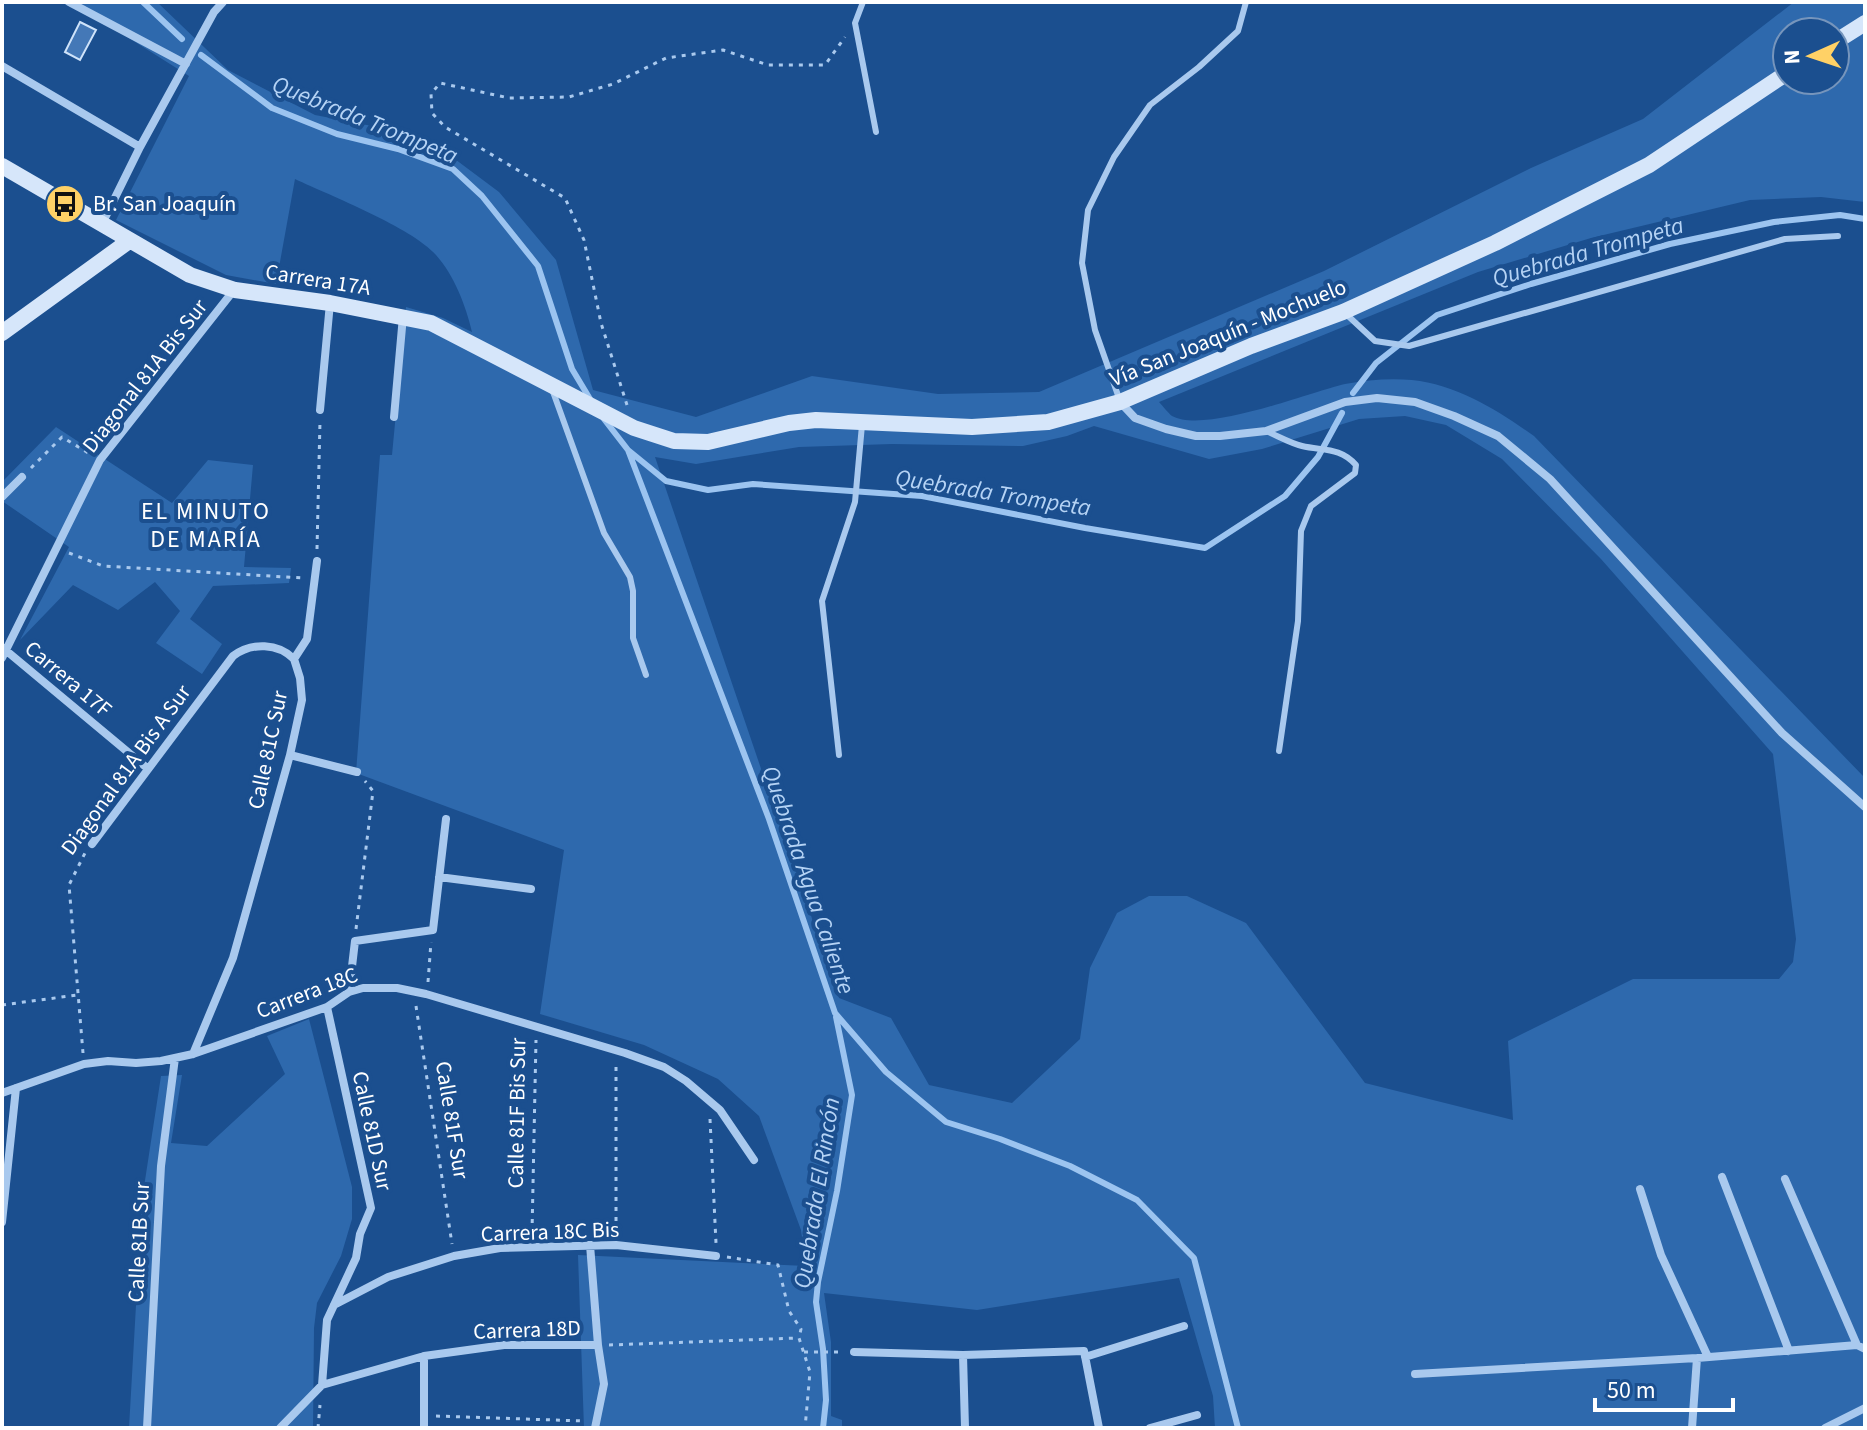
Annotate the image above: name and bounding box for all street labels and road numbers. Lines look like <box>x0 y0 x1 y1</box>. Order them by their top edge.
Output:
street label: Carrera 17A <box>263 256 373 304</box>
street label: Vía San Joaquín - Mochuelo <box>1105 271 1351 395</box>
street label: Diagonal 81A Bis Sur <box>75 292 216 460</box>
street label: Carrera 17F <box>18 633 119 725</box>
street label: Diagonal 81A Bis A Sur <box>53 678 199 862</box>
street label: Calle 81C Sur <box>240 687 296 812</box>
street label: Carrera 18C <box>251 959 363 1027</box>
street label: Calle 81F Bis Sur <box>500 1037 534 1189</box>
street label: Calle 81F Sur <box>427 1059 477 1181</box>
street label: Calle 81D Sur <box>344 1068 400 1194</box>
street label: Calle 81B Sur <box>120 1181 158 1303</box>
street label: Carrera 18C Bis <box>480 1214 620 1250</box>
street label: Carrera 18D <box>473 1312 581 1348</box>

